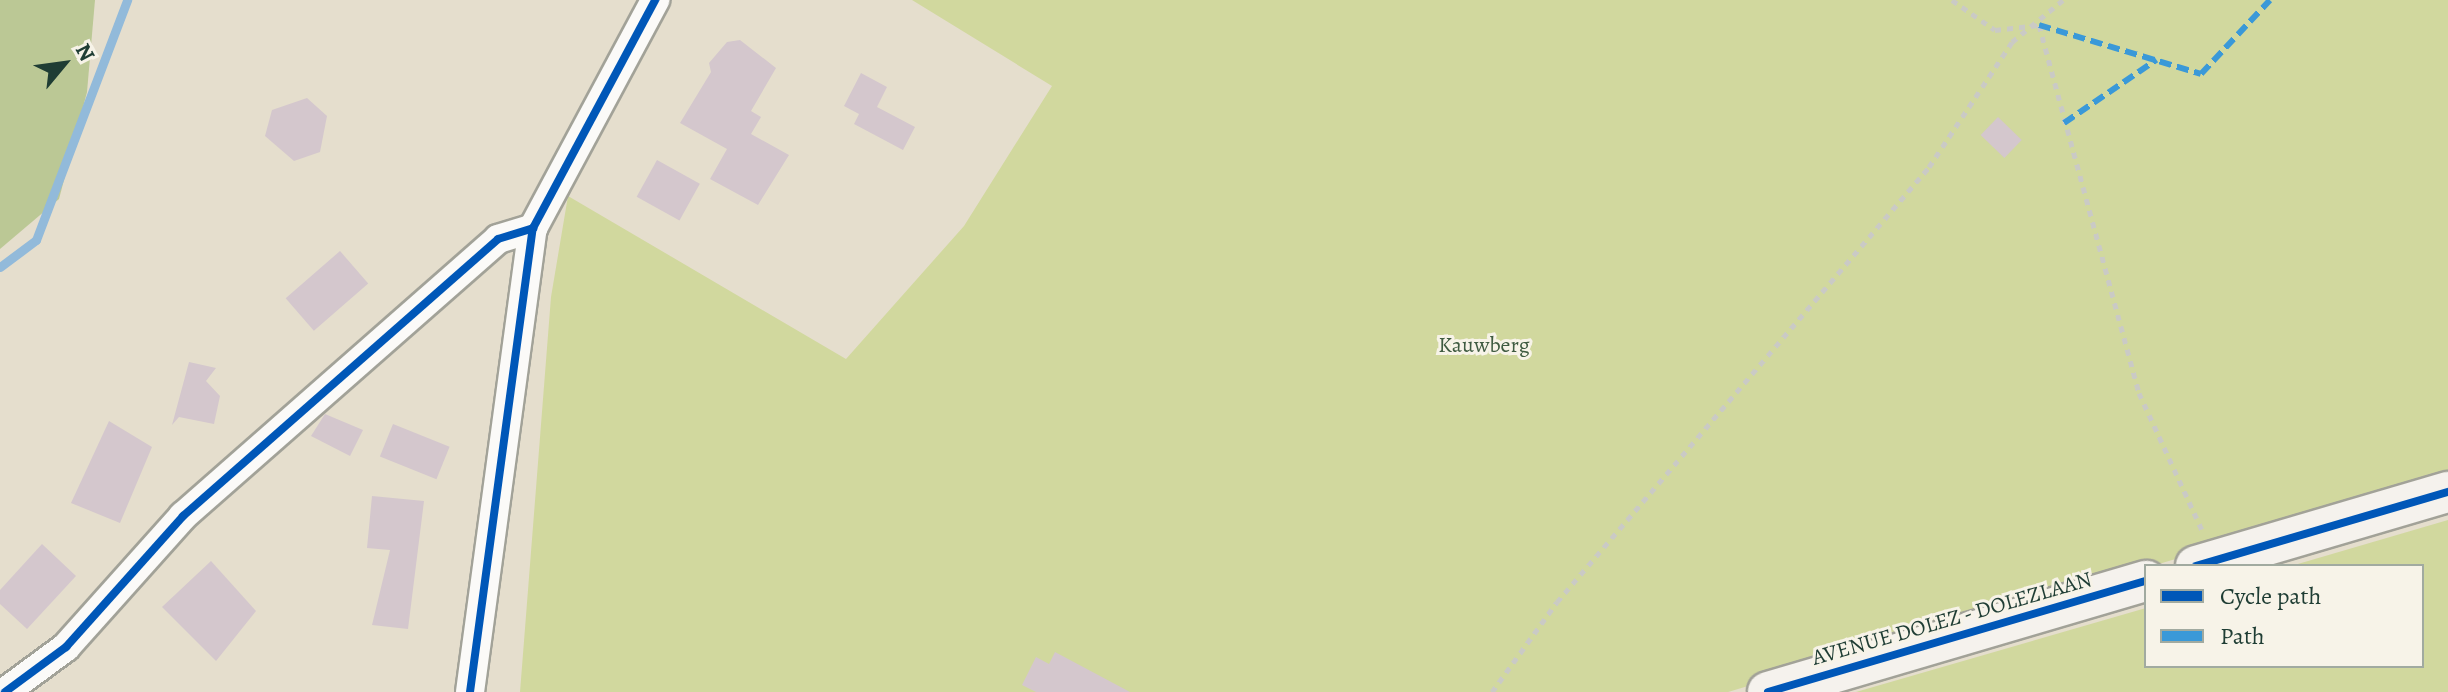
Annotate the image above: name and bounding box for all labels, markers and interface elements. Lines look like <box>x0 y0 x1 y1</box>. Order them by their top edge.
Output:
north arrow <box>24 24 104 104</box>
text: N <box>68 38 102 67</box>
park label: Kauwberg <box>1438 333 1530 359</box>
legend <box>2144 564 2424 668</box>
street label: AVENUE DOLEZ - DOLEZLAAN <box>1809 566 2095 672</box>
text: Cycle path <box>2220 580 2321 612</box>
text: Path <box>2220 620 2265 652</box>

